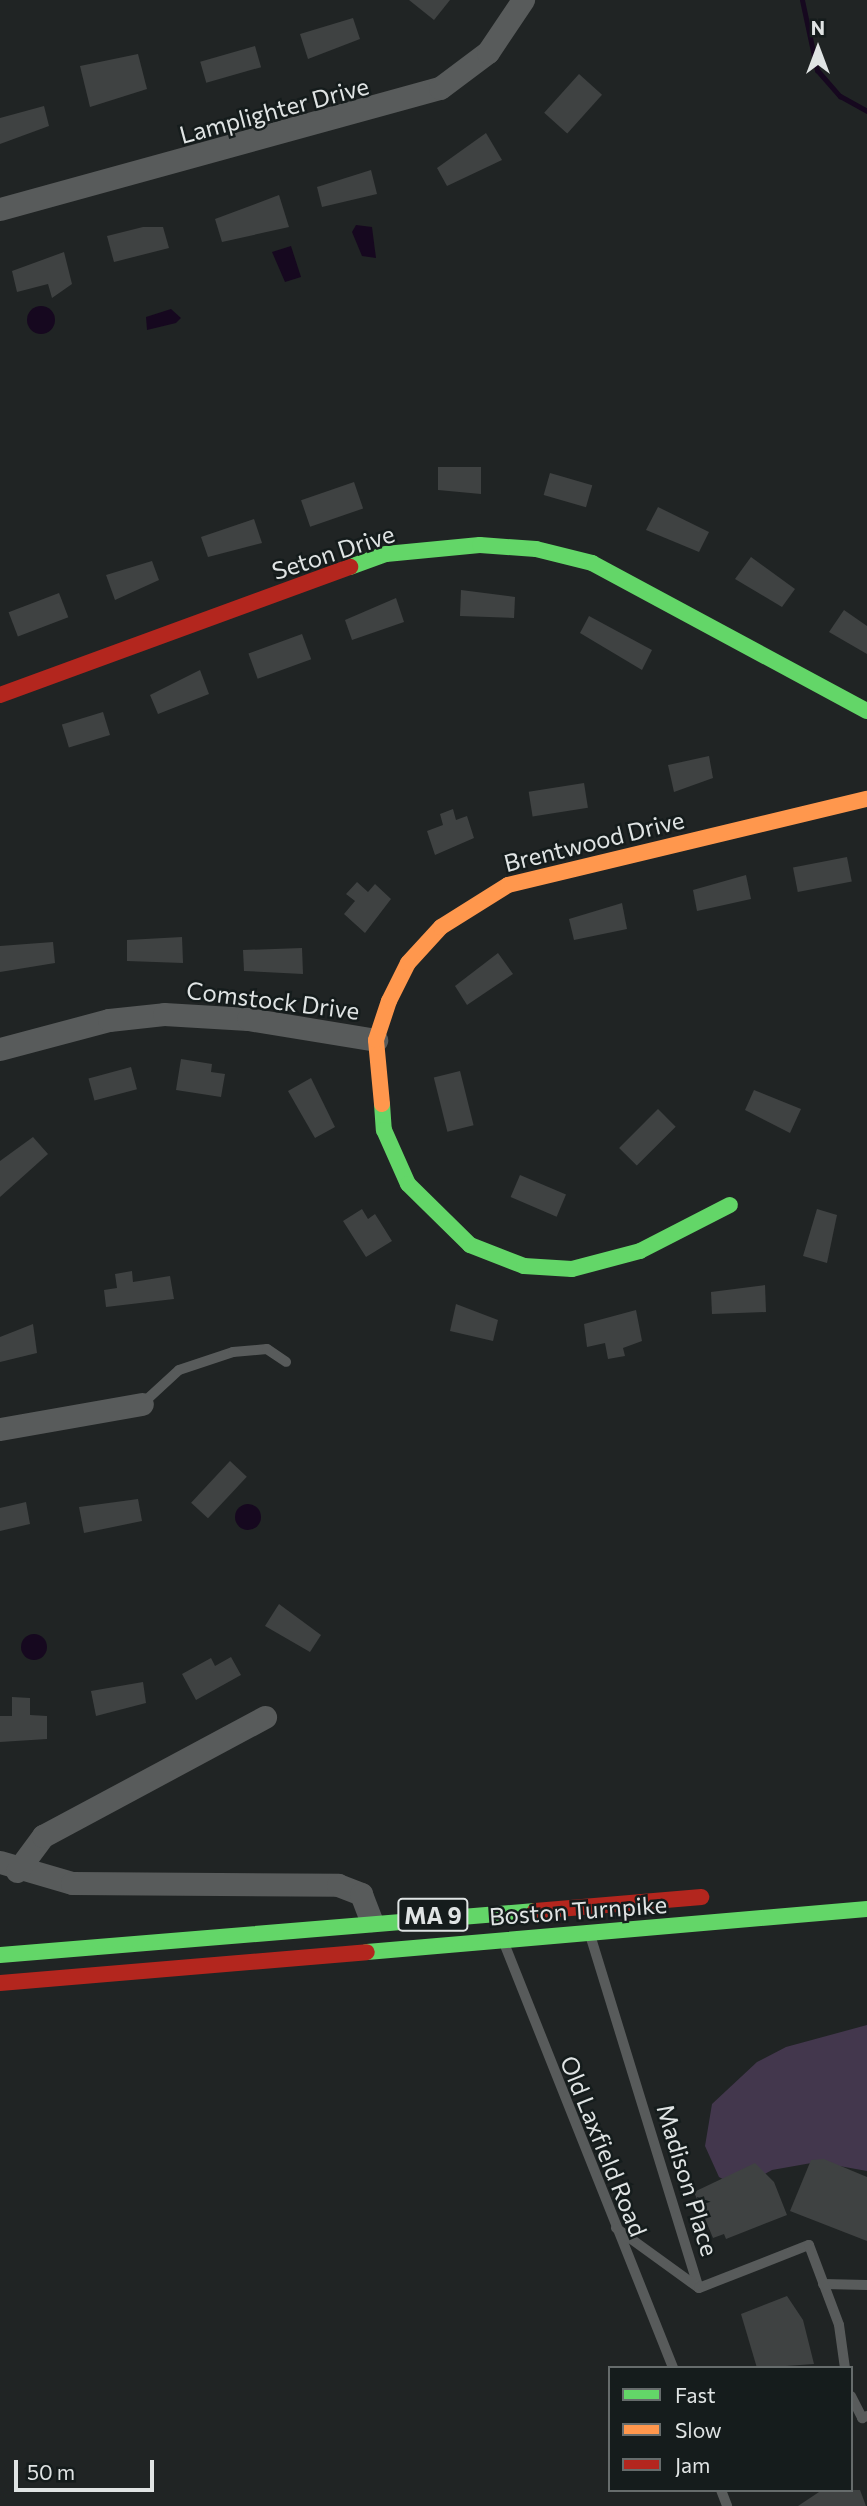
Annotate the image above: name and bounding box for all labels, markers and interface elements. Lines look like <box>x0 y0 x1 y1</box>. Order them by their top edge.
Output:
north arrow <box>783 14 853 84</box>
text: N <box>811 16 825 39</box>
street label: Lamplighter Drive <box>176 71 372 149</box>
street label: Seton Drive <box>268 519 398 585</box>
street label: Brentwood Drive <box>501 805 687 877</box>
street label: Comstock Drive <box>185 975 361 1025</box>
street label: Boston Turnpike <box>488 1889 668 1931</box>
road number: MA 9 <box>396 1896 470 1934</box>
street label: Old Laxfield Road <box>555 2052 653 2240</box>
street label: Madison Place <box>651 2101 725 2259</box>
legend <box>608 2366 853 2492</box>
text: Fast <box>675 2382 716 2407</box>
text: Slow <box>675 2417 722 2442</box>
scale bar <box>18 2446 158 2490</box>
text: Jam <box>675 2452 710 2477</box>
text: 50 m <box>27 2459 75 2484</box>

